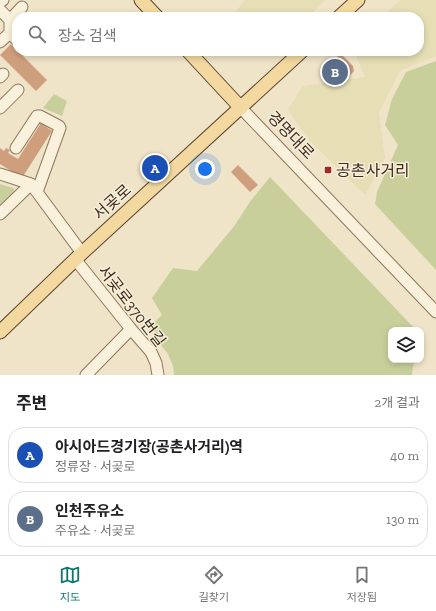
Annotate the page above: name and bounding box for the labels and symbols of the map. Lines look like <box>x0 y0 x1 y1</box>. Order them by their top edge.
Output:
pin: B <box>322 57 348 87</box>
street label: 경명대로 <box>264 107 318 163</box>
pin: A <box>142 153 168 183</box>
your location <box>195 159 215 179</box>
place label: 공촌사거리 <box>336 161 410 180</box>
marker: 공촌사거리 <box>323 165 333 175</box>
street label: 서곶로 <box>89 180 135 224</box>
street label: 서곶로370번길 <box>94 261 170 351</box>

